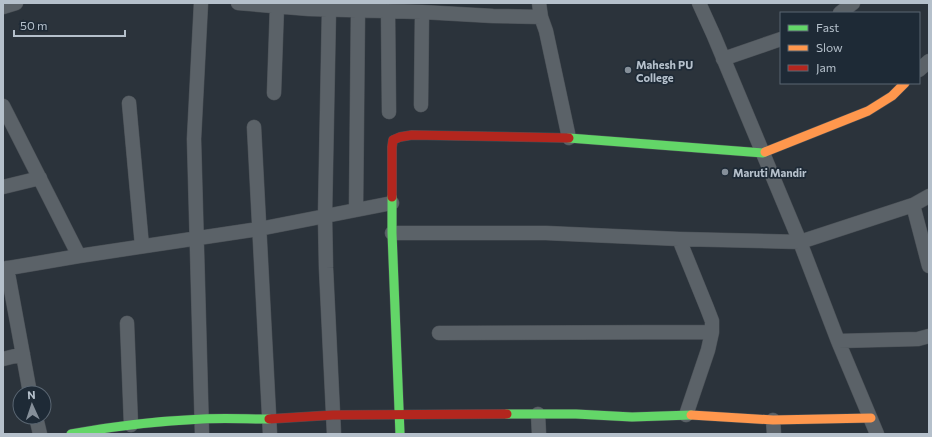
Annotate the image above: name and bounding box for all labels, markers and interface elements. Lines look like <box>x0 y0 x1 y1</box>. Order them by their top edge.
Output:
scale bar <box>14 12 125 38</box>
legend <box>780 12 920 84</box>
text: 50 m <box>20 18 48 32</box>
text: Fast <box>816 20 839 34</box>
text: Slow <box>816 40 843 54</box>
place label: Mahesh PU College <box>636 58 693 84</box>
text: Jam <box>816 60 836 75</box>
marker: Mahesh PU College <box>623 65 633 75</box>
place label: Maruti Mandir <box>733 166 807 179</box>
marker: Maruti Mandir <box>720 167 730 177</box>
north arrow <box>12 385 52 425</box>
text: N <box>27 388 36 401</box>

